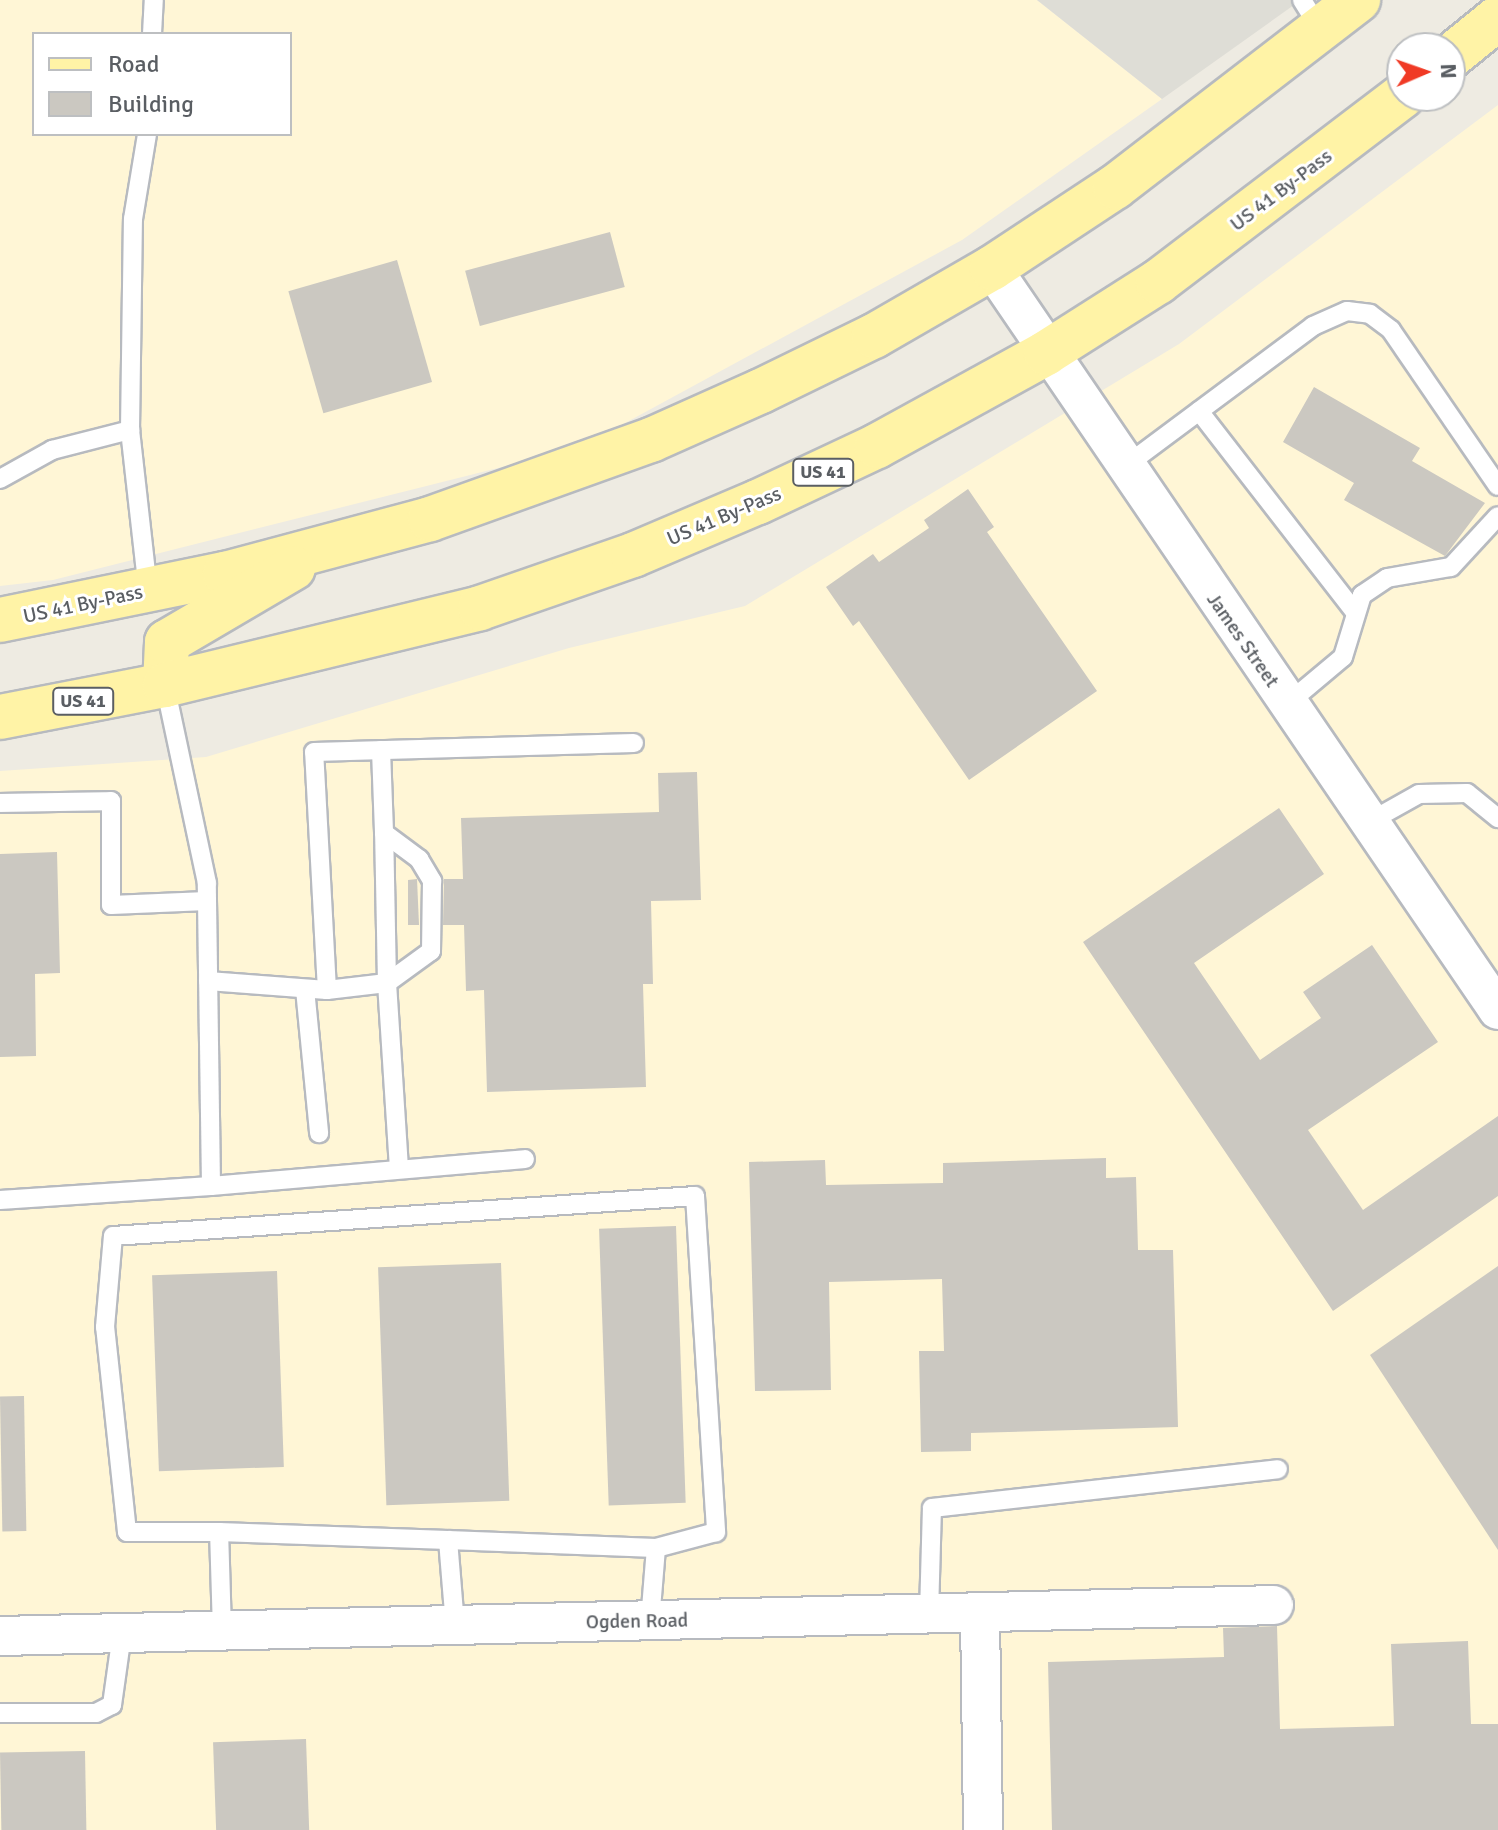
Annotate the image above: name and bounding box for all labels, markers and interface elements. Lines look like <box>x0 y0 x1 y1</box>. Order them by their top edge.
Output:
legend <box>32 32 292 136</box>
north arrow <box>1386 32 1466 112</box>
text: Road <box>108 49 159 79</box>
text: N <box>1435 63 1462 79</box>
text: Building <box>108 89 194 119</box>
street label: US 41 By-Pass <box>1225 144 1337 236</box>
road number: US 41 <box>791 458 855 486</box>
street label: US 41 By-Pass <box>663 481 785 551</box>
street label: US 41 By-Pass <box>21 580 145 628</box>
street label: James Street <box>1202 588 1284 692</box>
road number: US 41 <box>51 687 115 715</box>
street label: Ogden Road <box>586 1608 688 1634</box>

